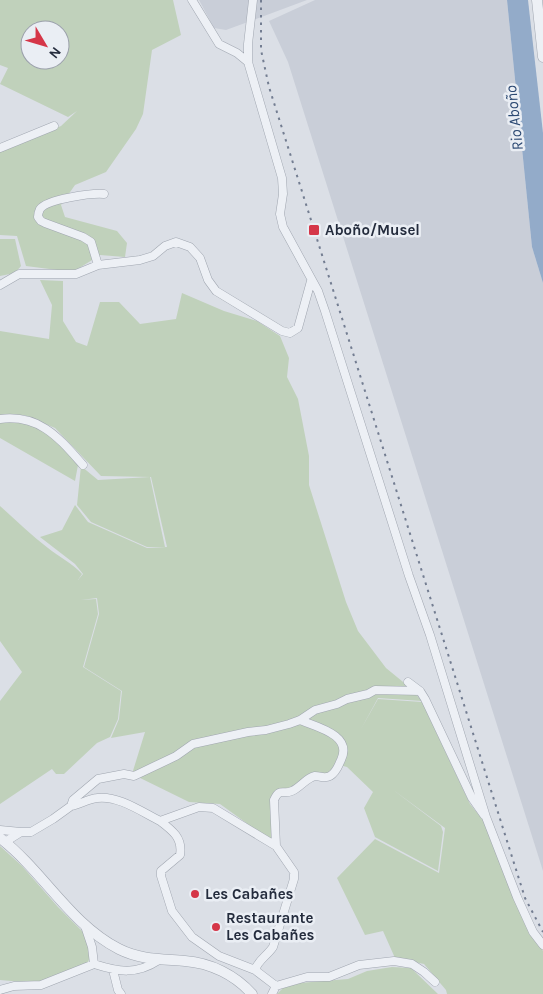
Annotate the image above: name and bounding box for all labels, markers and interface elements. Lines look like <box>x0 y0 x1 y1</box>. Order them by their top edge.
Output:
north arrow <box>20 20 70 70</box>
text: N <box>45 44 65 62</box>
water label: Rio Aboño <box>501 84 527 152</box>
place label: Aboño/Musel <box>325 221 420 239</box>
marker: Aboño/Musel <box>307 223 321 237</box>
place label: Les Cabañes <box>205 885 294 903</box>
marker: Les Cabañes <box>189 888 201 900</box>
place label: Restaurante Les Cabañes <box>226 909 315 944</box>
marker: Restaurante Les Cabañes <box>210 921 222 933</box>

